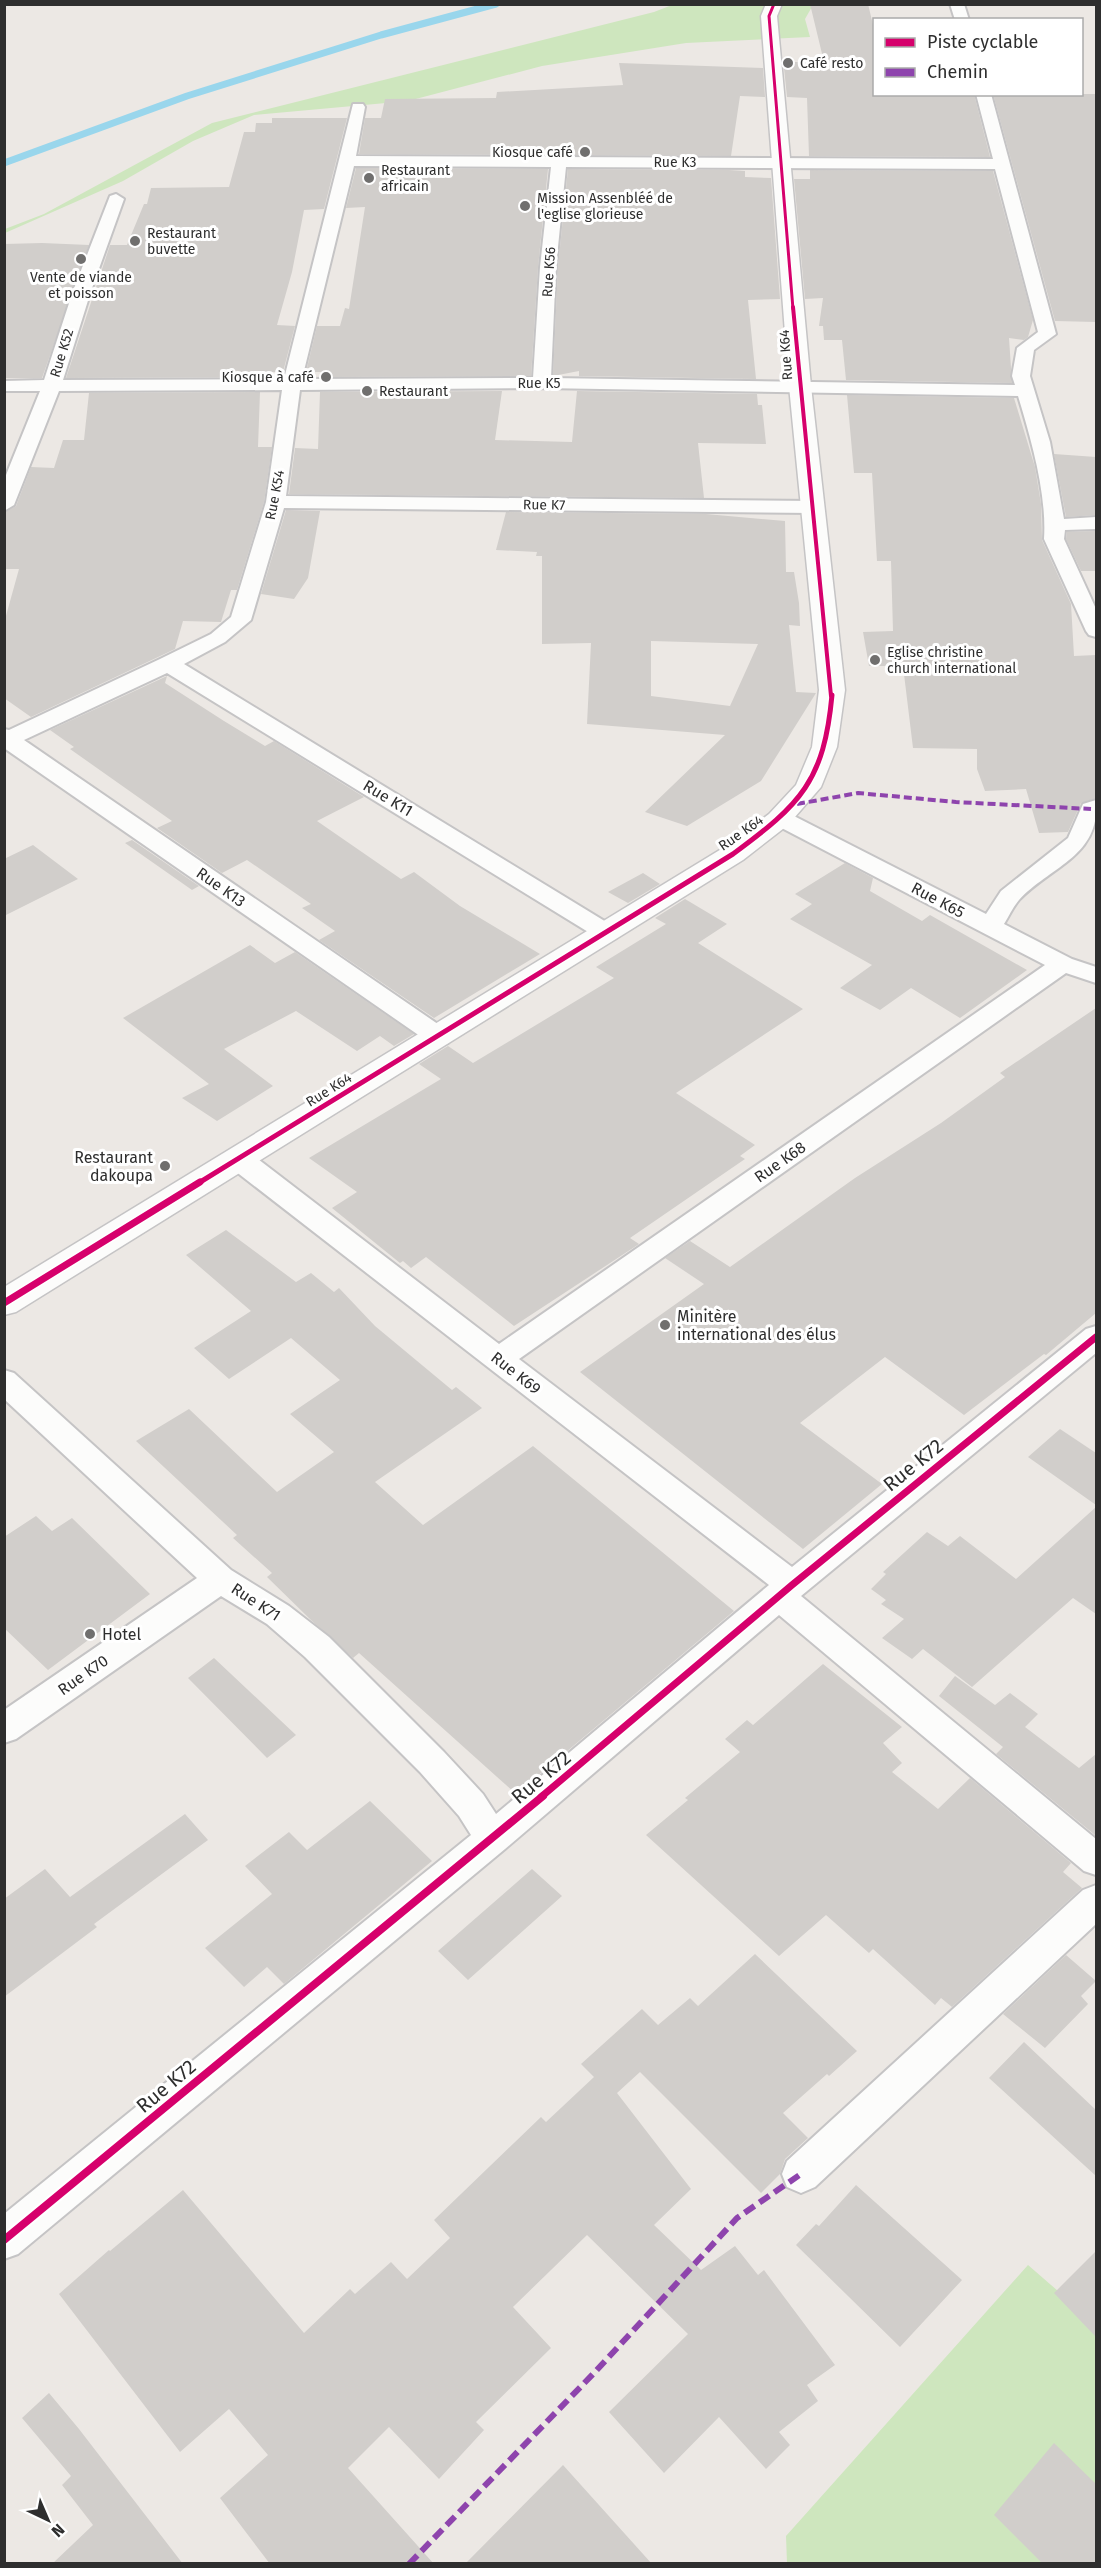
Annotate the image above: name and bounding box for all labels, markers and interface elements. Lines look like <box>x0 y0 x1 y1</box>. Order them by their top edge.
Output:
legend <box>873 18 1083 96</box>
text: Piste cyclable <box>927 31 1038 53</box>
place label: Café resto <box>800 55 863 72</box>
marker: Café resto <box>781 56 795 70</box>
text: Chemin <box>927 61 988 83</box>
place label: Kiosque café <box>492 144 573 161</box>
marker: Kiosque café <box>578 145 592 159</box>
street label: Rue K3 <box>653 154 697 171</box>
place label: Restaurant africain <box>381 162 451 195</box>
marker: Restaurant africain <box>362 171 376 185</box>
place label: Mission Assenbléé de l'eglise glorieuse <box>537 190 673 223</box>
marker: Mission Assenbléé de l'eglise glorieuse <box>518 199 532 213</box>
place label: Restaurant buvette <box>147 225 217 258</box>
marker: Restaurant buvette <box>128 234 142 248</box>
street label: Rue K56 <box>539 246 559 298</box>
marker: Vente de viande et poisson <box>74 252 88 266</box>
place label: Vente de viande et poisson <box>30 269 132 302</box>
street label: Rue K52 <box>47 327 77 379</box>
street label: Rue K64 <box>776 329 796 381</box>
place label: Kiosque à café <box>222 369 314 386</box>
marker: Kiosque à café <box>319 370 333 384</box>
street label: Rue K5 <box>517 375 561 392</box>
place label: Restaurant <box>379 383 449 400</box>
marker: Restaurant <box>360 384 374 398</box>
street label: Rue K54 <box>262 468 288 521</box>
street label: Rue K7 <box>523 496 565 514</box>
place label: Eglise christine church international <box>887 644 1016 677</box>
marker: Eglise christine church international <box>868 653 882 667</box>
street label: Rue K11 <box>360 776 416 820</box>
street label: Rue K64 <box>715 811 767 855</box>
street label: Rue K13 <box>193 863 249 911</box>
street label: Rue K65 <box>908 878 968 922</box>
street label: Rue K64 <box>303 1069 356 1111</box>
street label: Rue K68 <box>751 1137 810 1187</box>
place label: Restaurant dakoupa <box>74 1148 153 1185</box>
marker: Restaurant dakoupa <box>158 1159 172 1173</box>
place label: Minitère international des élus <box>677 1307 836 1344</box>
marker: Minitère international des élus <box>658 1318 672 1332</box>
street label: Rue K69 <box>487 1348 545 1398</box>
street label: Rue K72 <box>878 1434 948 1496</box>
street label: Rue K71 <box>228 1579 284 1625</box>
place label: Hotel <box>102 1625 141 1644</box>
marker: Hotel <box>83 1627 97 1641</box>
street label: Rue K70 <box>54 1651 112 1699</box>
street label: Rue K72 <box>506 1745 576 1809</box>
street label: Rue K72 <box>131 2054 201 2118</box>
north arrow <box>18 2490 78 2550</box>
text: N <box>48 2520 68 2541</box>

